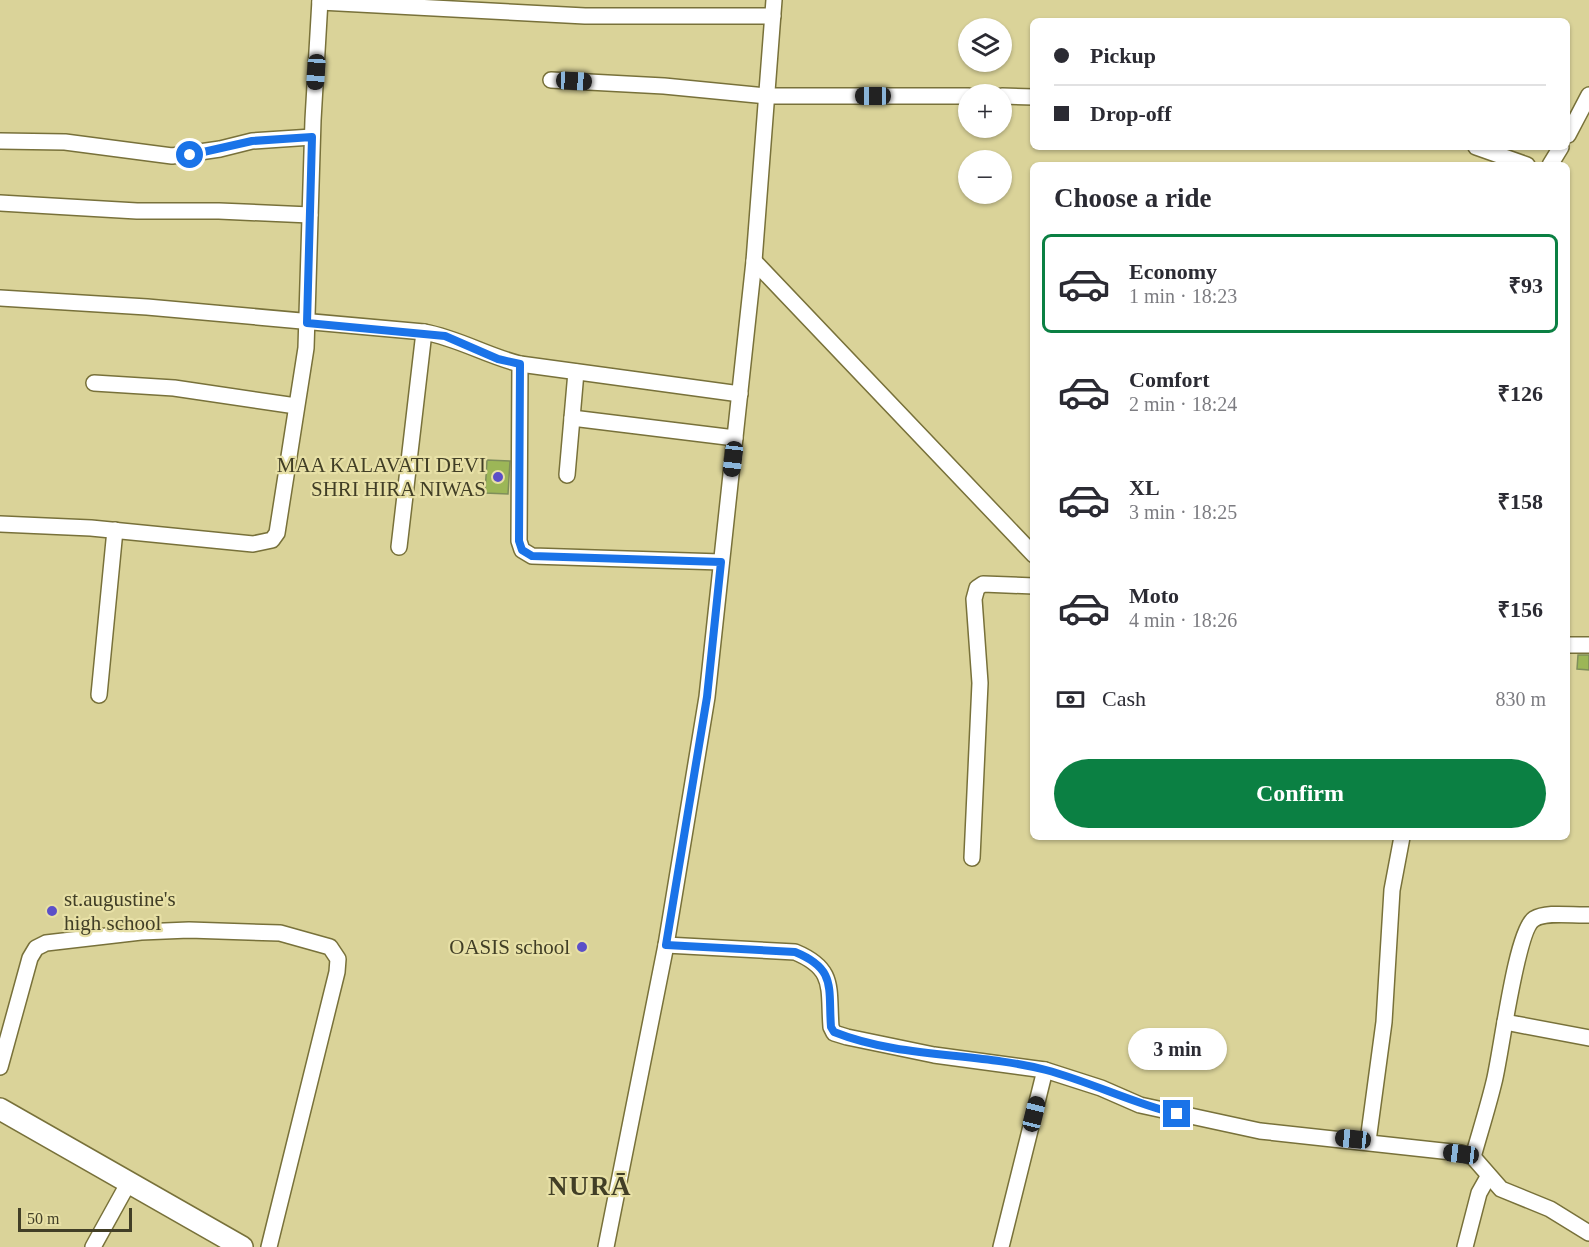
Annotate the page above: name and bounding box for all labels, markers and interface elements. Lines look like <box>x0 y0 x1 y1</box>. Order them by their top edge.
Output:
map controls <box>958 18 1012 204</box>
button: layers <box>958 18 1012 72</box>
text: Pickup <box>1090 43 1156 68</box>
car <box>306 53 326 91</box>
car <box>556 71 592 91</box>
button: + <box>958 84 1012 138</box>
car <box>855 87 891 105</box>
text: Drop-off <box>1090 101 1171 126</box>
route start <box>176 141 203 168</box>
button: − <box>958 150 1012 204</box>
text: Choose a ride <box>1054 183 1212 213</box>
icon: car <box>1057 257 1111 311</box>
text: Economy <box>1129 259 1217 284</box>
text: ₹93 <box>1508 273 1543 298</box>
text: 1 min · 18:23 <box>1129 285 1237 307</box>
icon: car <box>1057 365 1111 419</box>
text: Comfort <box>1129 367 1210 392</box>
text: ₹126 <box>1497 381 1543 406</box>
text: 2 min · 18:24 <box>1129 393 1237 415</box>
car <box>722 440 744 478</box>
place label: MAA KALAVATI DEVI SHRI HIRA NIWAS <box>277 453 486 501</box>
marker: MAA KALAVATI DEVI SHRI HIRA NIWAS <box>491 470 505 484</box>
icon: car <box>1057 473 1111 527</box>
text: XL <box>1129 475 1160 500</box>
text: ₹158 <box>1497 489 1543 514</box>
text: 3 min · 18:25 <box>1129 501 1237 523</box>
icon: car <box>1057 581 1111 635</box>
text: Moto <box>1129 583 1179 608</box>
text: ₹156 <box>1497 597 1543 622</box>
text: 4 min · 18:26 <box>1129 609 1237 631</box>
icon: cash <box>1054 683 1087 716</box>
text: Cash <box>1102 686 1146 711</box>
text: 830 m <box>1495 688 1546 710</box>
button: Confirm <box>1054 759 1546 828</box>
place label: st.augustine's high school <box>64 887 176 935</box>
marker: st.augustine's high school <box>45 904 59 918</box>
place label: OASIS school <box>449 935 570 959</box>
marker: OASIS school <box>575 940 589 954</box>
callout: 3 min <box>1128 1027 1226 1069</box>
text: 3 min <box>1153 1038 1202 1060</box>
car <box>1021 1094 1047 1134</box>
route end <box>1163 1100 1190 1127</box>
car <box>1334 1128 1372 1150</box>
car <box>1442 1143 1480 1165</box>
district label: NURĀ <box>548 1171 632 1201</box>
scale bar <box>18 1205 132 1232</box>
text: 50 m <box>27 1210 59 1227</box>

